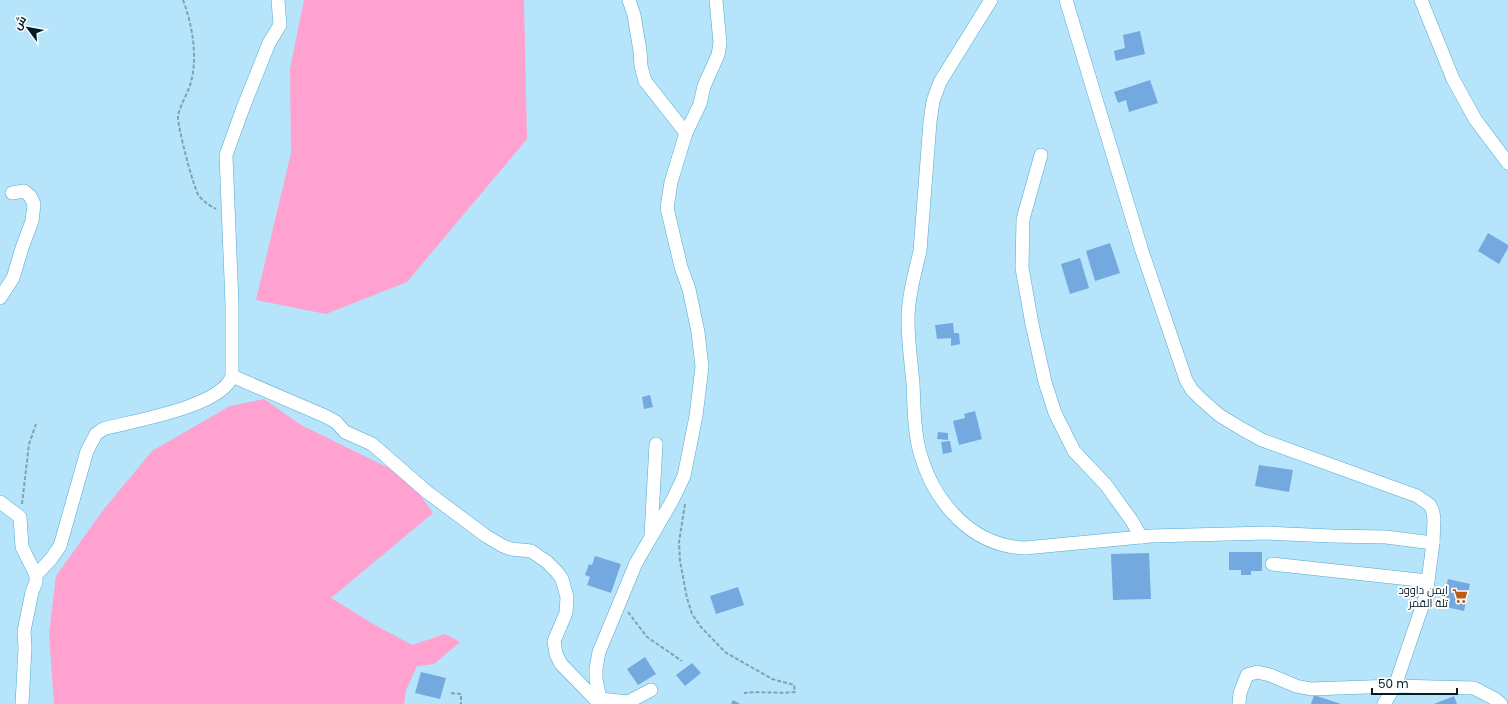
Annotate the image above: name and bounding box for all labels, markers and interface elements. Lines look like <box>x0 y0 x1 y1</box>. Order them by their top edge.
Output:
north arrow <box>8 8 48 48</box>
text: ش <box>9 12 30 33</box>
place label: ايمن داوود تلة القمر <box>1398 582 1448 611</box>
supermarket icon: ايمن داوود تلة القمر <box>1451 587 1469 605</box>
scale bar <box>1372 670 1457 696</box>
text: 50 m <box>1378 675 1409 692</box>

